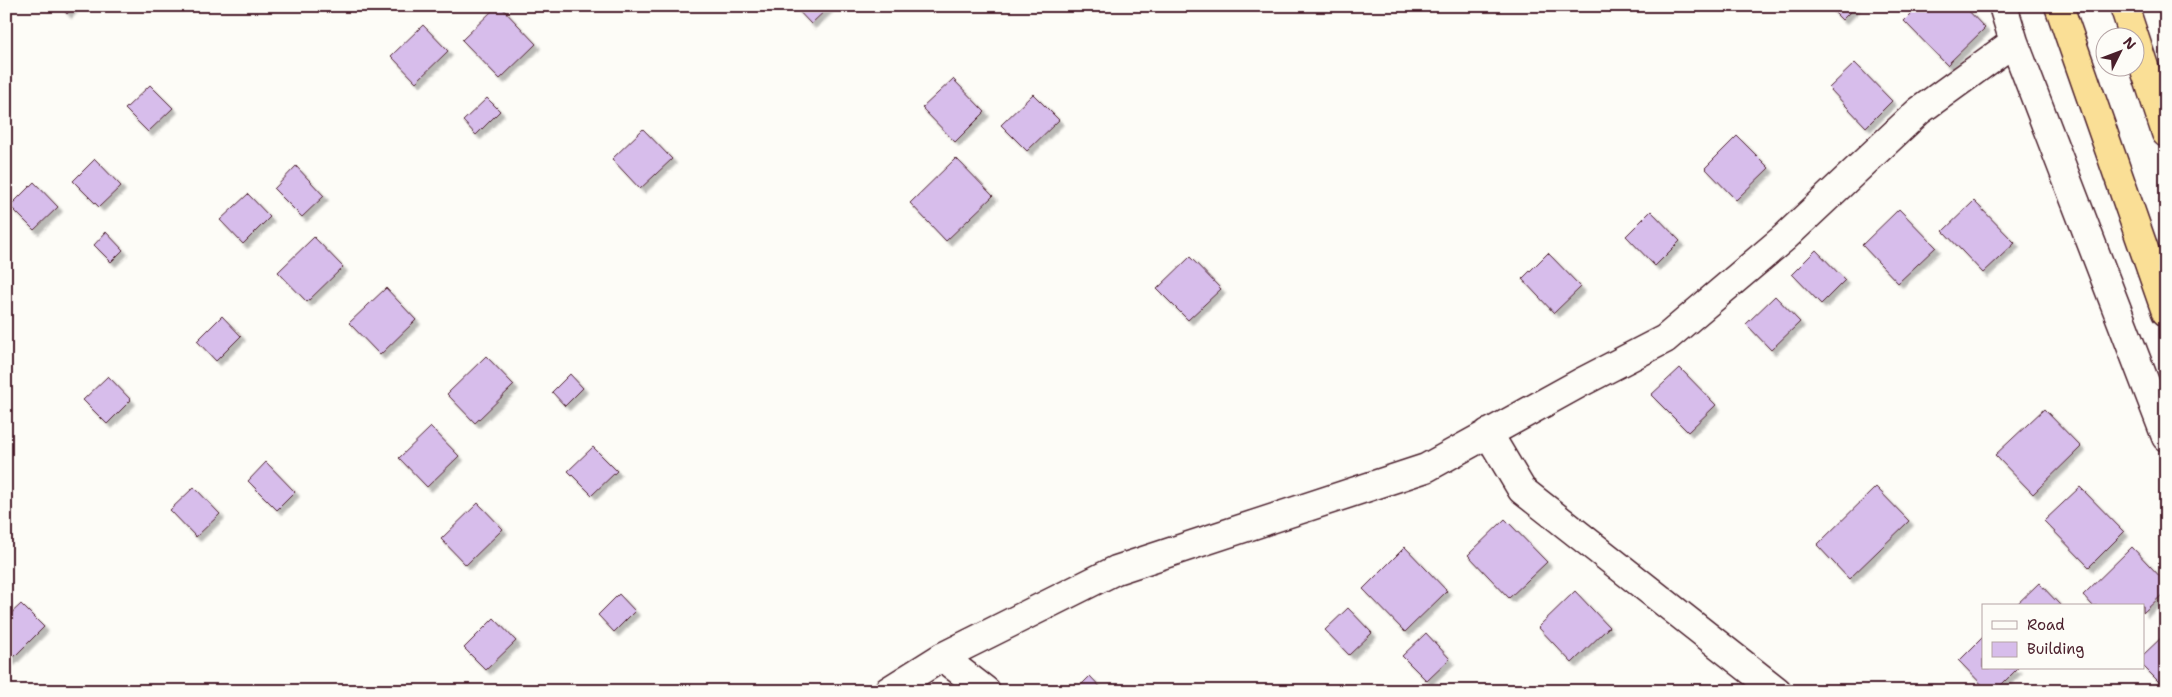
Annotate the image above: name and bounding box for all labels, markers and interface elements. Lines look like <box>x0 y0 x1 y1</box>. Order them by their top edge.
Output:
north arrow <box>2094 28 2144 78</box>
text: N <box>2119 33 2140 53</box>
legend <box>1982 604 2144 670</box>
text: Road <box>2027 615 2065 635</box>
text: Building <box>2027 639 2084 659</box>

